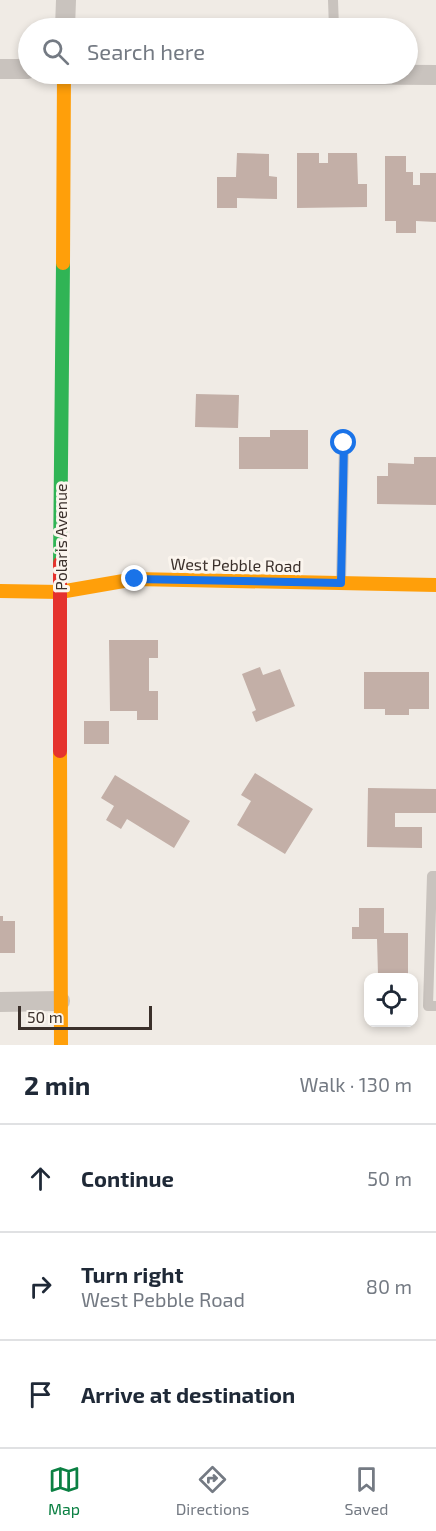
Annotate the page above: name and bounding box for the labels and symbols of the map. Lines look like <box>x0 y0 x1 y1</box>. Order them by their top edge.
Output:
route start <box>330 429 356 455</box>
street label: Polaris Avenue <box>51 483 70 591</box>
street label: West Pebble Road <box>170 554 302 575</box>
route end <box>121 565 147 591</box>
scale bar <box>18 1003 152 1030</box>

